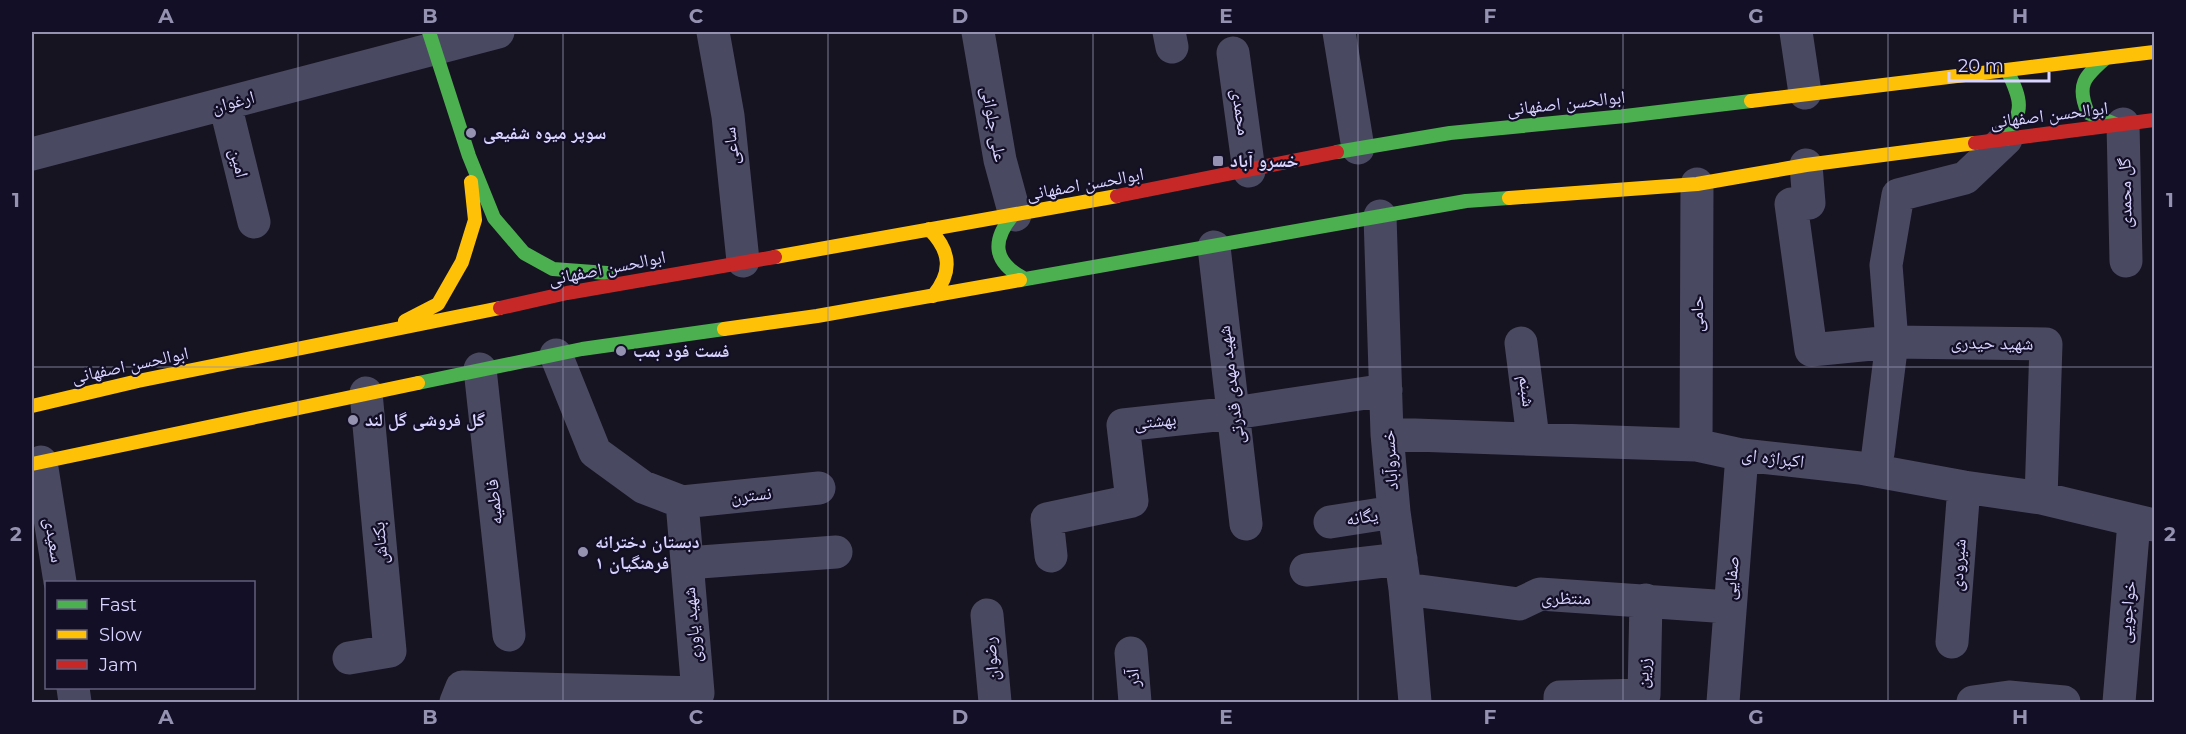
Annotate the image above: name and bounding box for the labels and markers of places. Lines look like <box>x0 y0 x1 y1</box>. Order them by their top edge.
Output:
place label: سوپر میوه شفیعی <box>483 122 606 144</box>
marker: سوپر میوه شفیعی <box>464 126 478 140</box>
place label: خسرو آباد <box>1230 150 1299 172</box>
marker: خسرو آباد <box>1211 154 1225 168</box>
place label: فست فود بمب <box>633 340 730 362</box>
marker: فست فود بمب <box>614 344 628 358</box>
place label: گل فروشی گل لند <box>365 409 485 431</box>
marker: گل فروشی گل لند <box>346 413 360 427</box>
place label: دبستان دخترانه فرهنگیان ۱ <box>595 531 700 574</box>
marker: دبستان دخترانه فرهنگیان ۱ <box>576 545 590 559</box>

